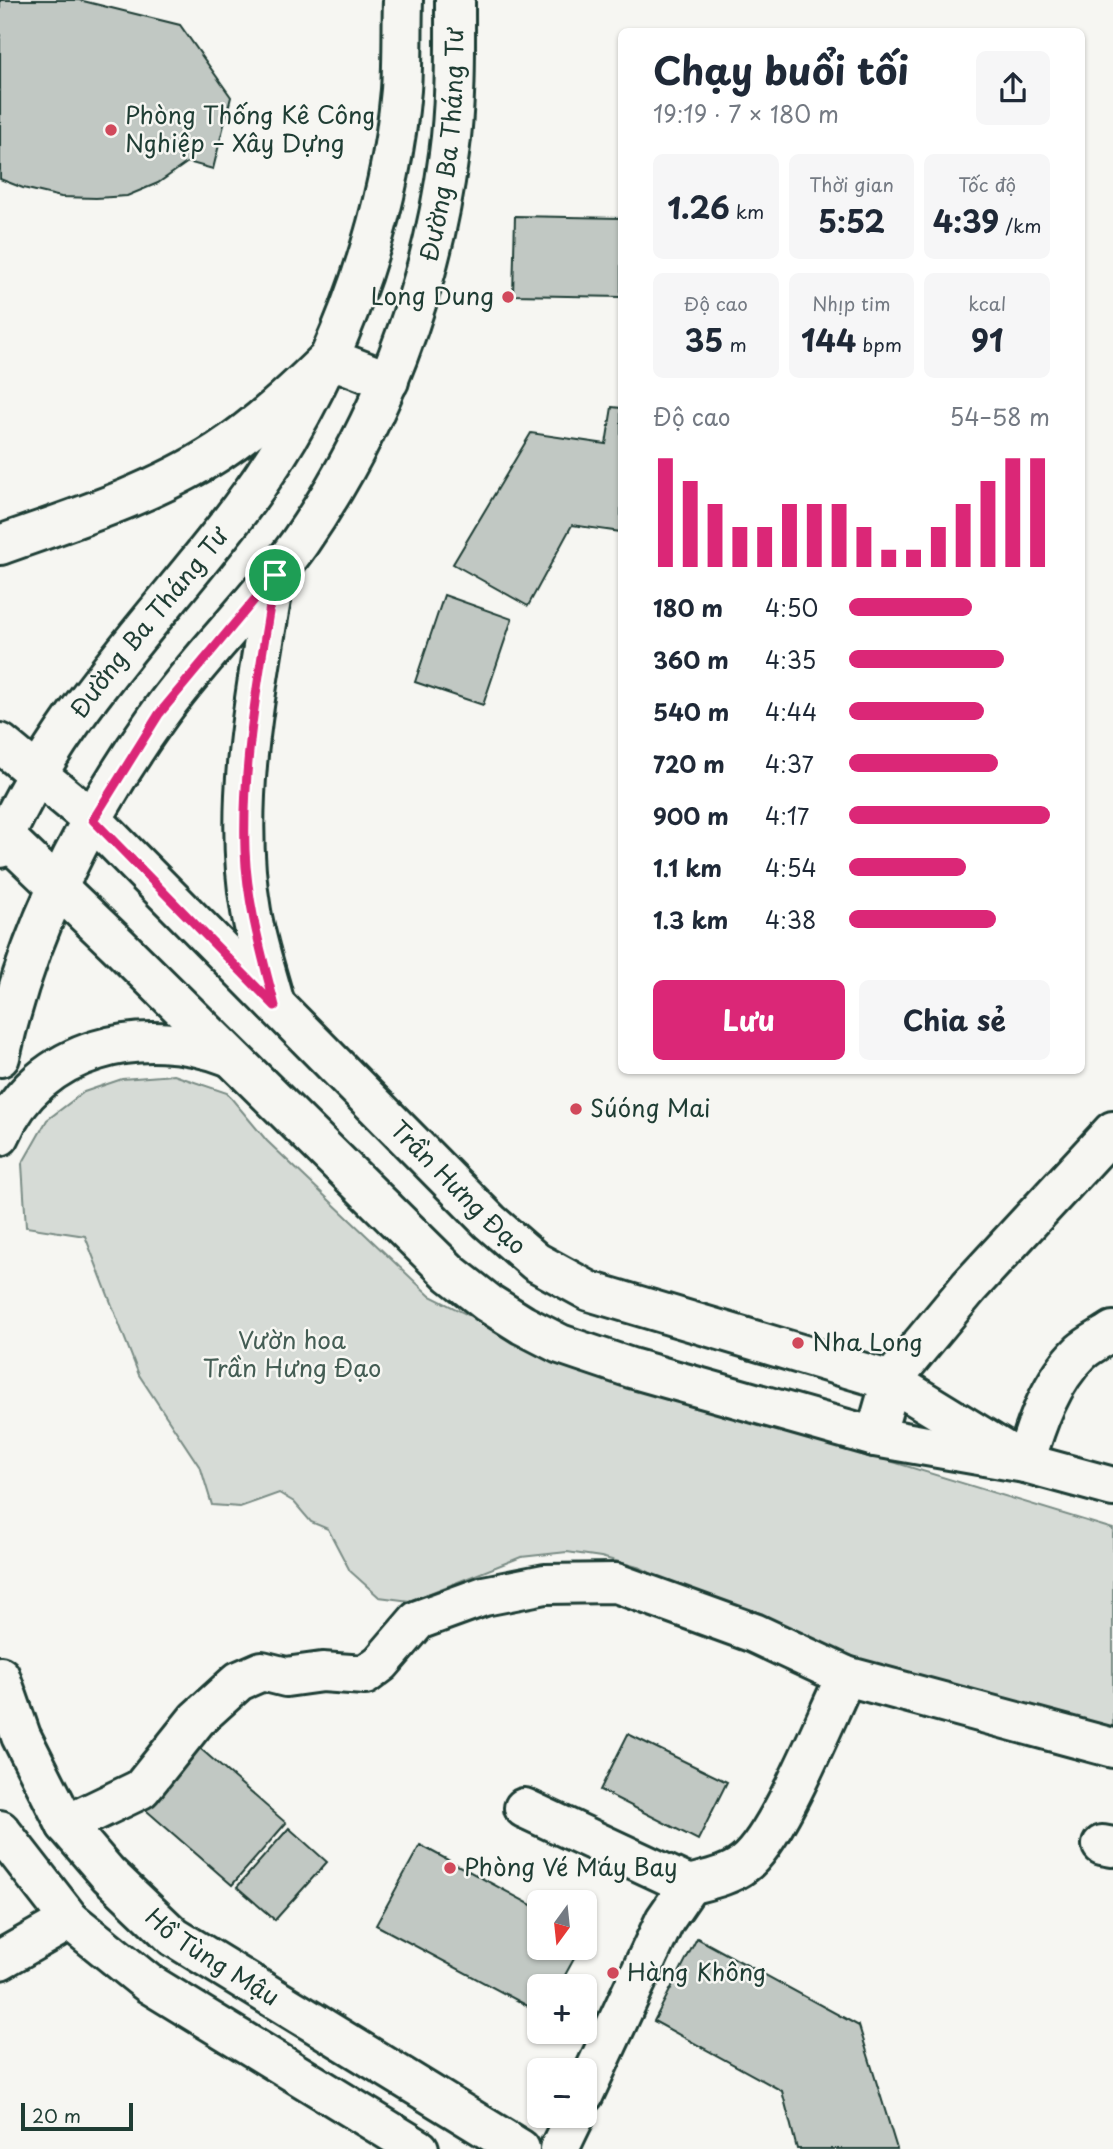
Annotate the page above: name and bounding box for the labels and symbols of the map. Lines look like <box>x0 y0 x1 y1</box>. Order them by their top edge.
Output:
street label: Đường Ba Tháng Tư <box>409 27 471 265</box>
place label: Phòng Thống Kê Công Nghiệp – Xây Dựng <box>125 96 375 160</box>
marker: Phòng Thống Kê Công Nghiệp – Xây Dựng <box>103 122 119 138</box>
place label: Long Dung <box>371 277 494 313</box>
marker: Long Dung <box>500 289 516 305</box>
street label: Đường Ba Tháng Tư <box>60 518 236 725</box>
pin <box>245 545 305 605</box>
place label: Súóng Mai <box>590 1089 711 1125</box>
marker: Súóng Mai <box>568 1101 584 1117</box>
street label: Trần Hưng Đạo <box>383 1111 535 1262</box>
park label: Vườn hoa Trần Hưng Đạo <box>203 1321 381 1385</box>
place label: Nha Long <box>812 1323 923 1359</box>
marker: Nha Long <box>790 1335 806 1351</box>
place label: Phòng Vé Máy Bay <box>464 1848 677 1884</box>
marker: Phòng Vé Máy Bay <box>442 1860 458 1876</box>
north arrow <box>527 1890 597 1960</box>
street label: Hồ Tùng Mậu <box>138 1899 287 2014</box>
place label: Hàng Không <box>627 1953 767 1989</box>
marker: Hàng Không <box>605 1965 621 1981</box>
scale bar <box>21 2100 133 2132</box>

